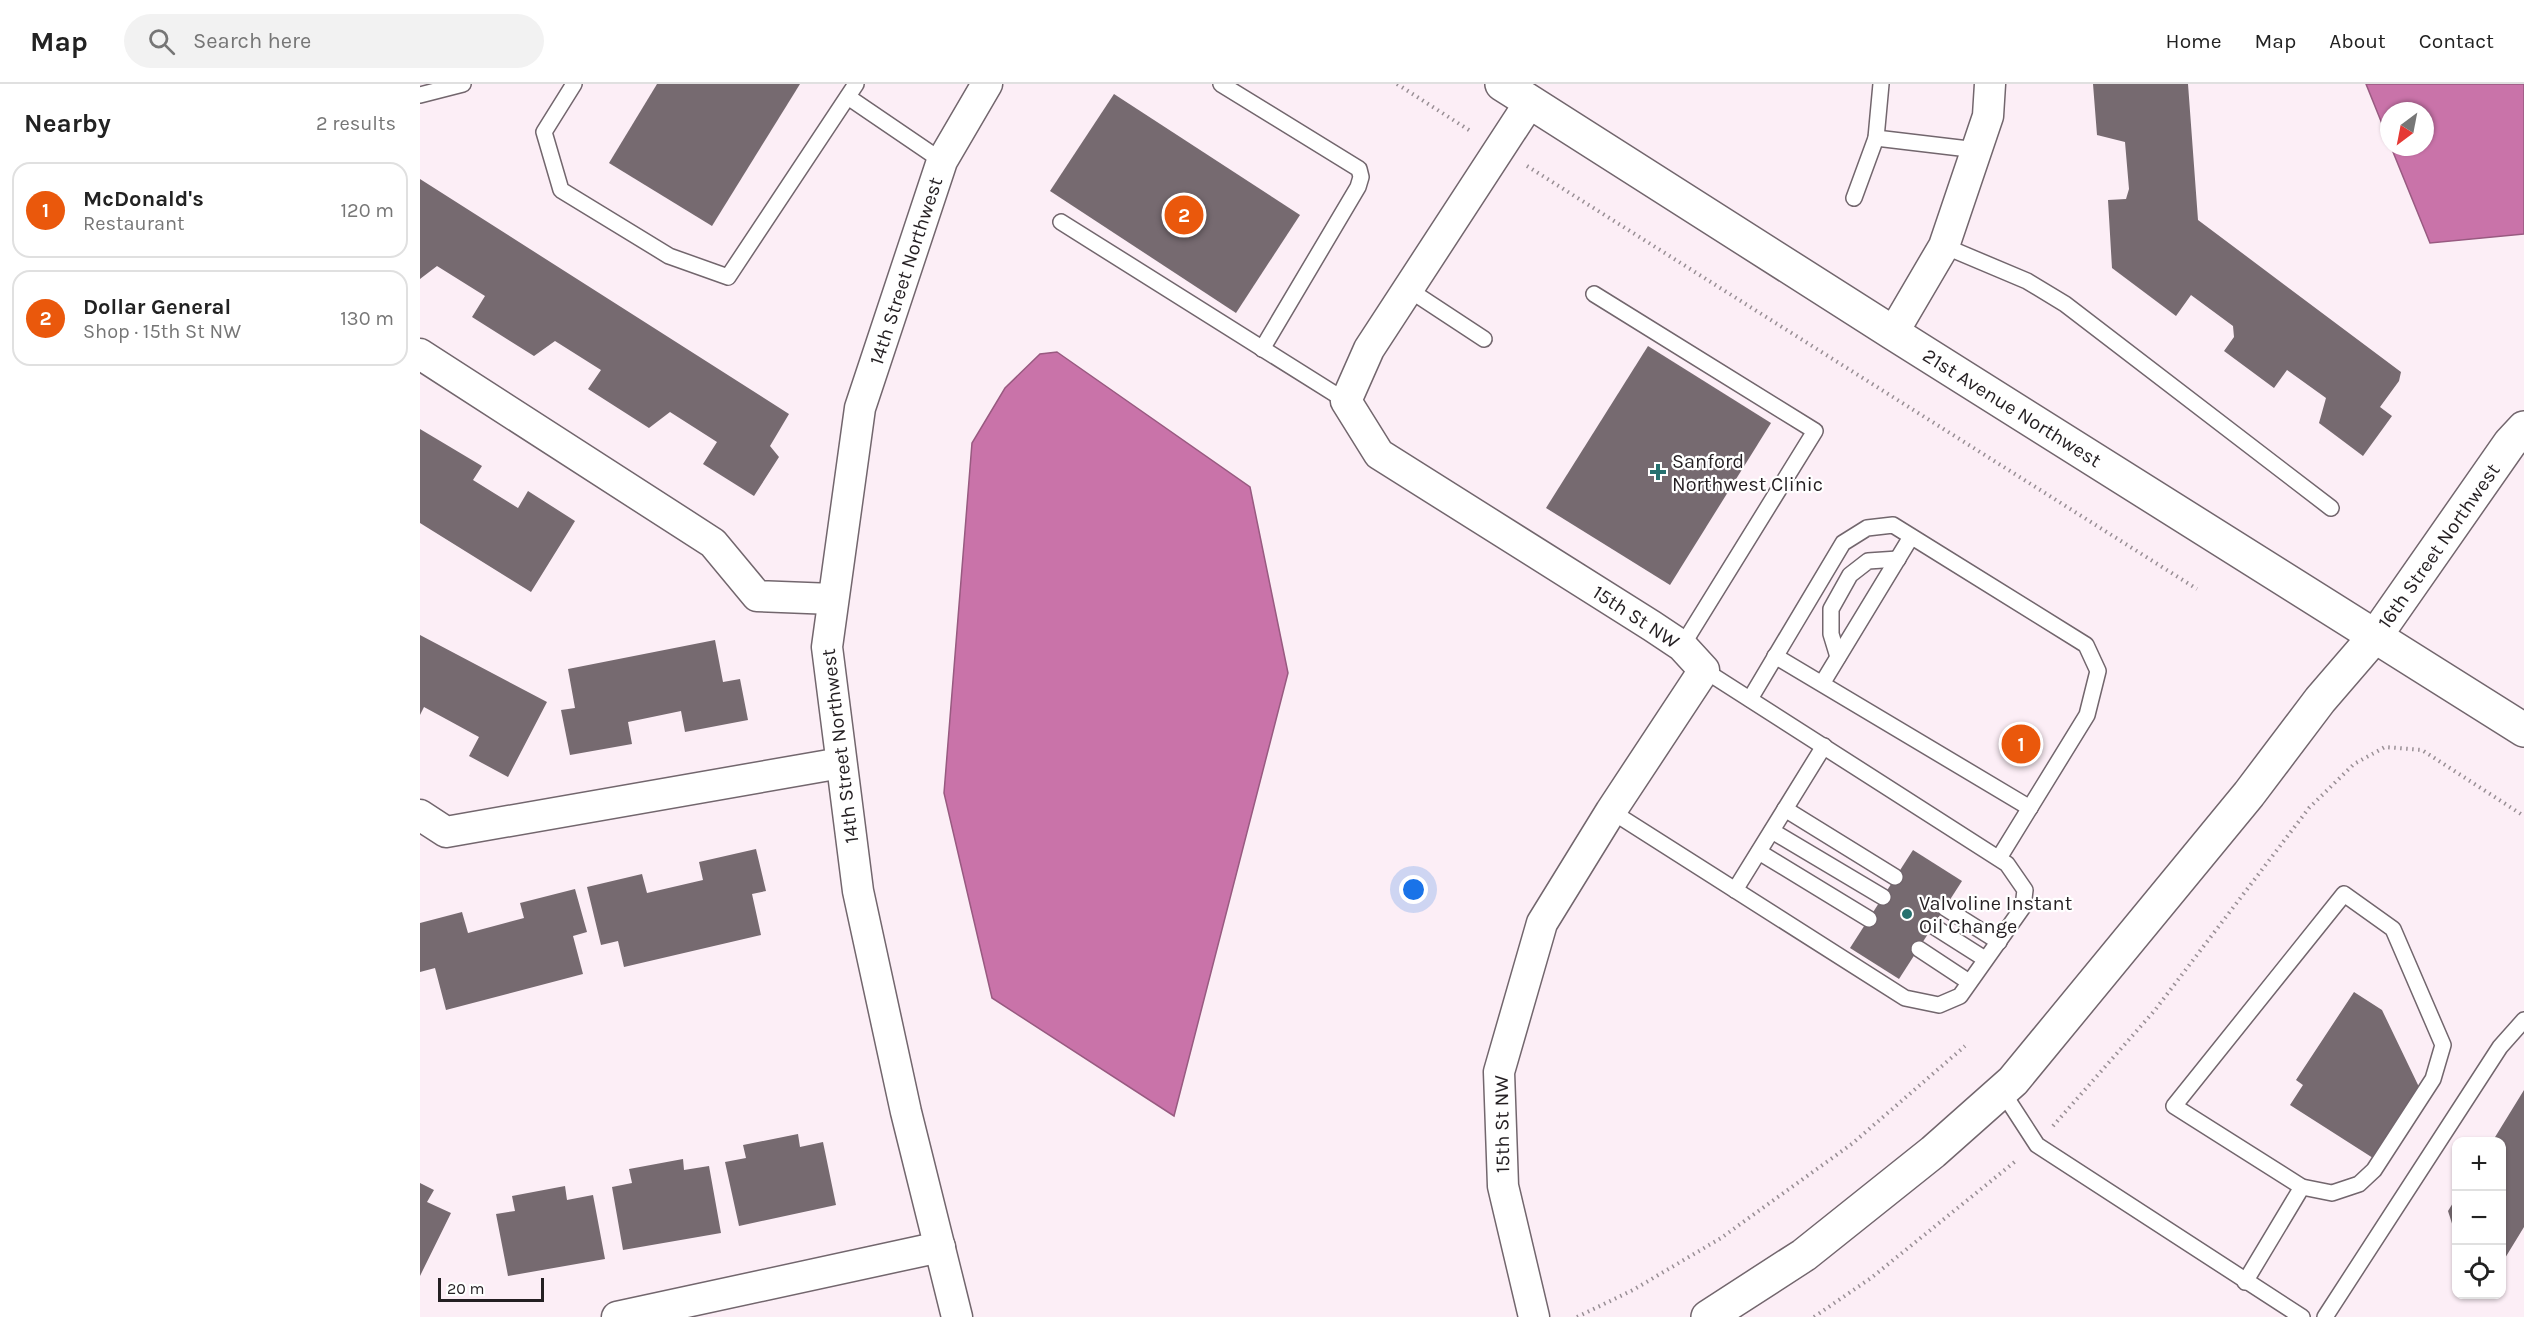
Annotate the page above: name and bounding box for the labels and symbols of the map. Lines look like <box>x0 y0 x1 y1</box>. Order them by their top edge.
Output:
north arrow <box>2380 102 2434 156</box>
street label: 14th Street Northwest <box>865 174 947 368</box>
pin: 2 <box>1164 192 1203 238</box>
street label: 21st Avenue Northwest <box>1919 344 2106 473</box>
place label: Sanford Northwest Clinic <box>1672 450 1823 496</box>
street label: 16th Street Northwest <box>2373 459 2505 633</box>
marker: Sanford Northwest Clinic <box>1649 463 1667 481</box>
street label: 15th St NW <box>1589 581 1684 653</box>
street label: 14th Street Northwest <box>817 647 863 845</box>
pin: 1 <box>2002 722 2040 766</box>
your location <box>1399 875 1428 904</box>
place label: Valvoline Instant Oil Change <box>1919 892 2073 938</box>
marker: Valvoline Instant Oil Change <box>1900 907 1914 921</box>
street label: 15th St NW <box>1490 1075 1514 1173</box>
scale bar <box>438 1275 544 1302</box>

